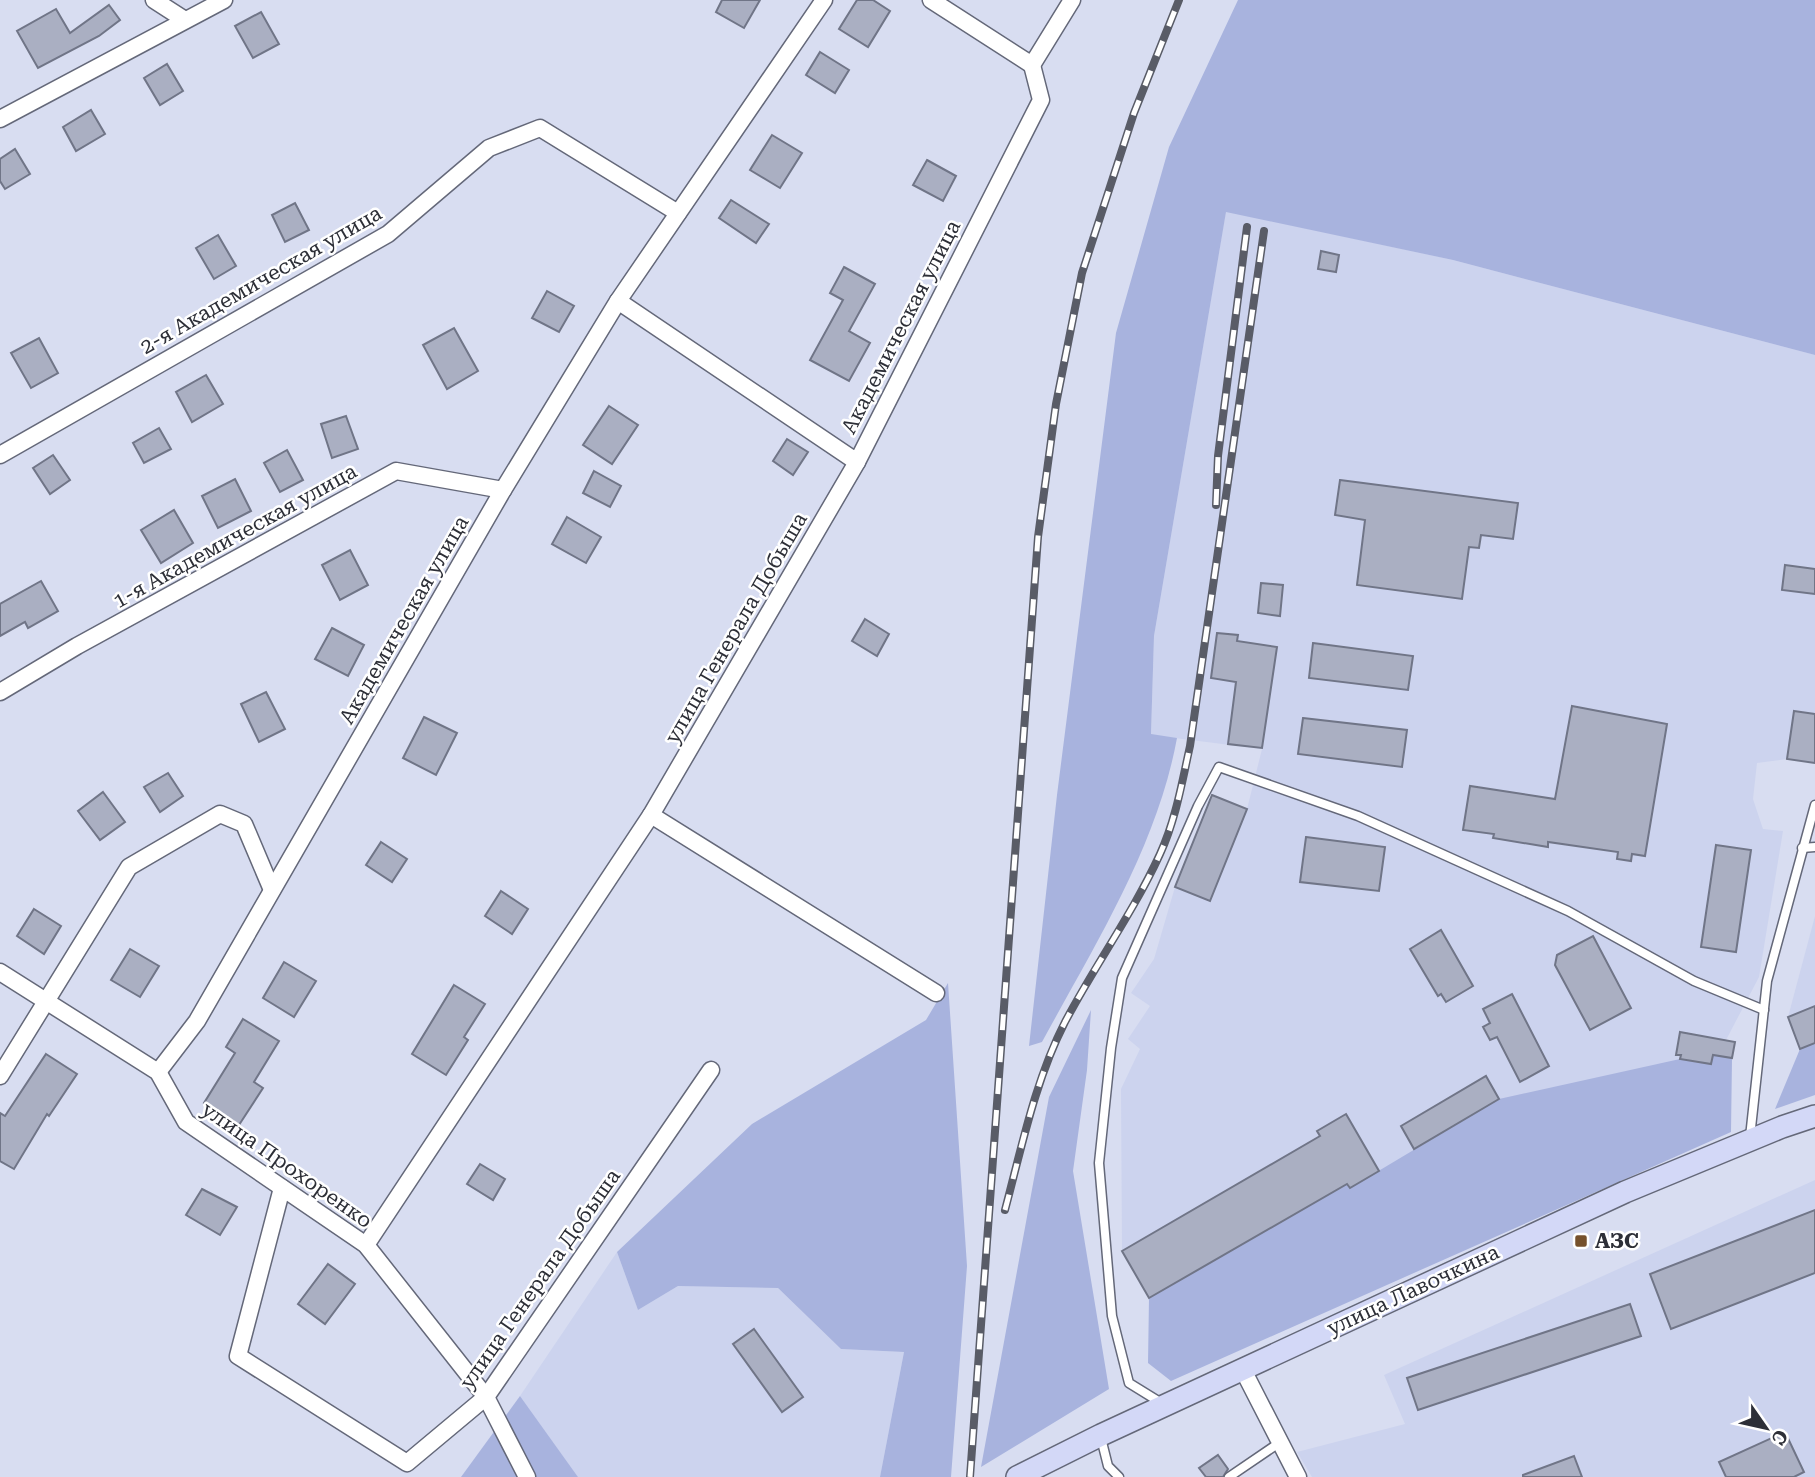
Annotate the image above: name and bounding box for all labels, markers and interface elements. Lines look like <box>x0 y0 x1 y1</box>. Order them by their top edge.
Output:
street label: 2-я Академическая улица <box>136 201 386 359</box>
street label: Академическая улица <box>837 216 966 438</box>
street label: 1-я Академическая улица <box>109 459 362 613</box>
street label: улица Генерала Добыша <box>660 508 812 748</box>
street label: Академическая улица <box>335 511 474 728</box>
street label: улица Прохоренко <box>197 1097 377 1233</box>
street label: улица Генерала Добыша <box>455 1164 626 1393</box>
place label: АЗС <box>1595 1229 1639 1253</box>
marker: АЗС <box>1573 1233 1589 1249</box>
street label: улица Лавочкина <box>1323 1239 1503 1340</box>
north arrow <box>1731 1393 1801 1463</box>
text: С <box>1766 1425 1793 1449</box>

